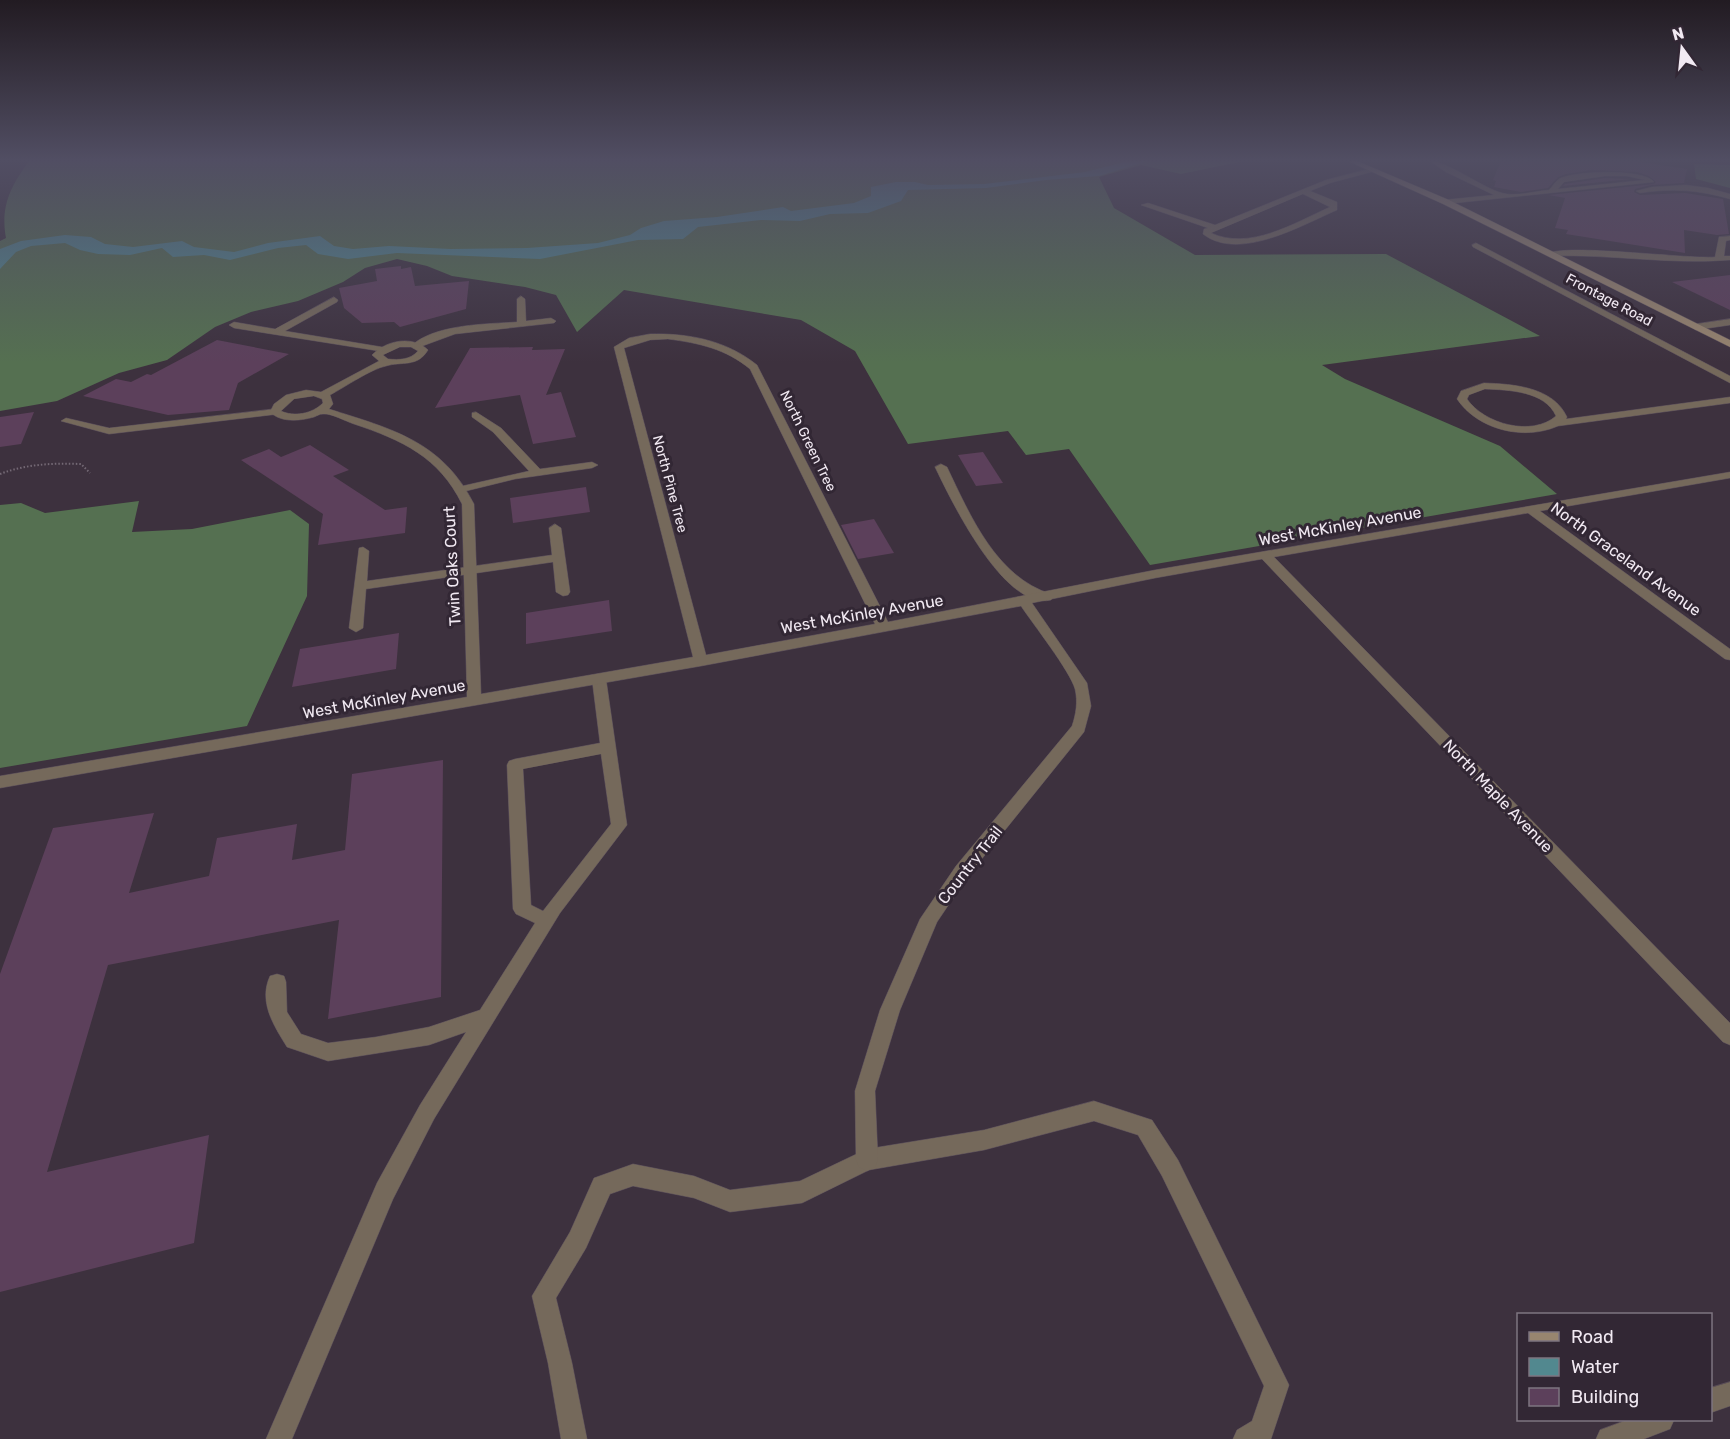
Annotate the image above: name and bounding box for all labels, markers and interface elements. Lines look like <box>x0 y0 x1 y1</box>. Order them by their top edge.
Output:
north arrow <box>1652 18 1712 78</box>
text: N <box>1670 23 1686 45</box>
street label: Frontage Road <box>1563 270 1655 330</box>
street label: North Green Tree <box>776 388 840 494</box>
street label: North Pine Tree <box>649 433 691 535</box>
street label: North Graceland Avenue <box>1547 498 1705 620</box>
street label: West McKinley Avenue <box>1257 502 1423 550</box>
street label: Twin Oaks Court <box>439 506 465 626</box>
street label: West McKinley Avenue <box>779 590 945 638</box>
street label: West McKinley Avenue <box>301 675 467 723</box>
street label: North Maple Avenue <box>1439 736 1557 856</box>
street label: Country Trail <box>934 822 1006 908</box>
legend <box>1517 1313 1712 1421</box>
text: Road <box>1571 1326 1614 1348</box>
text: Water <box>1571 1356 1619 1378</box>
text: Building <box>1571 1386 1639 1408</box>

